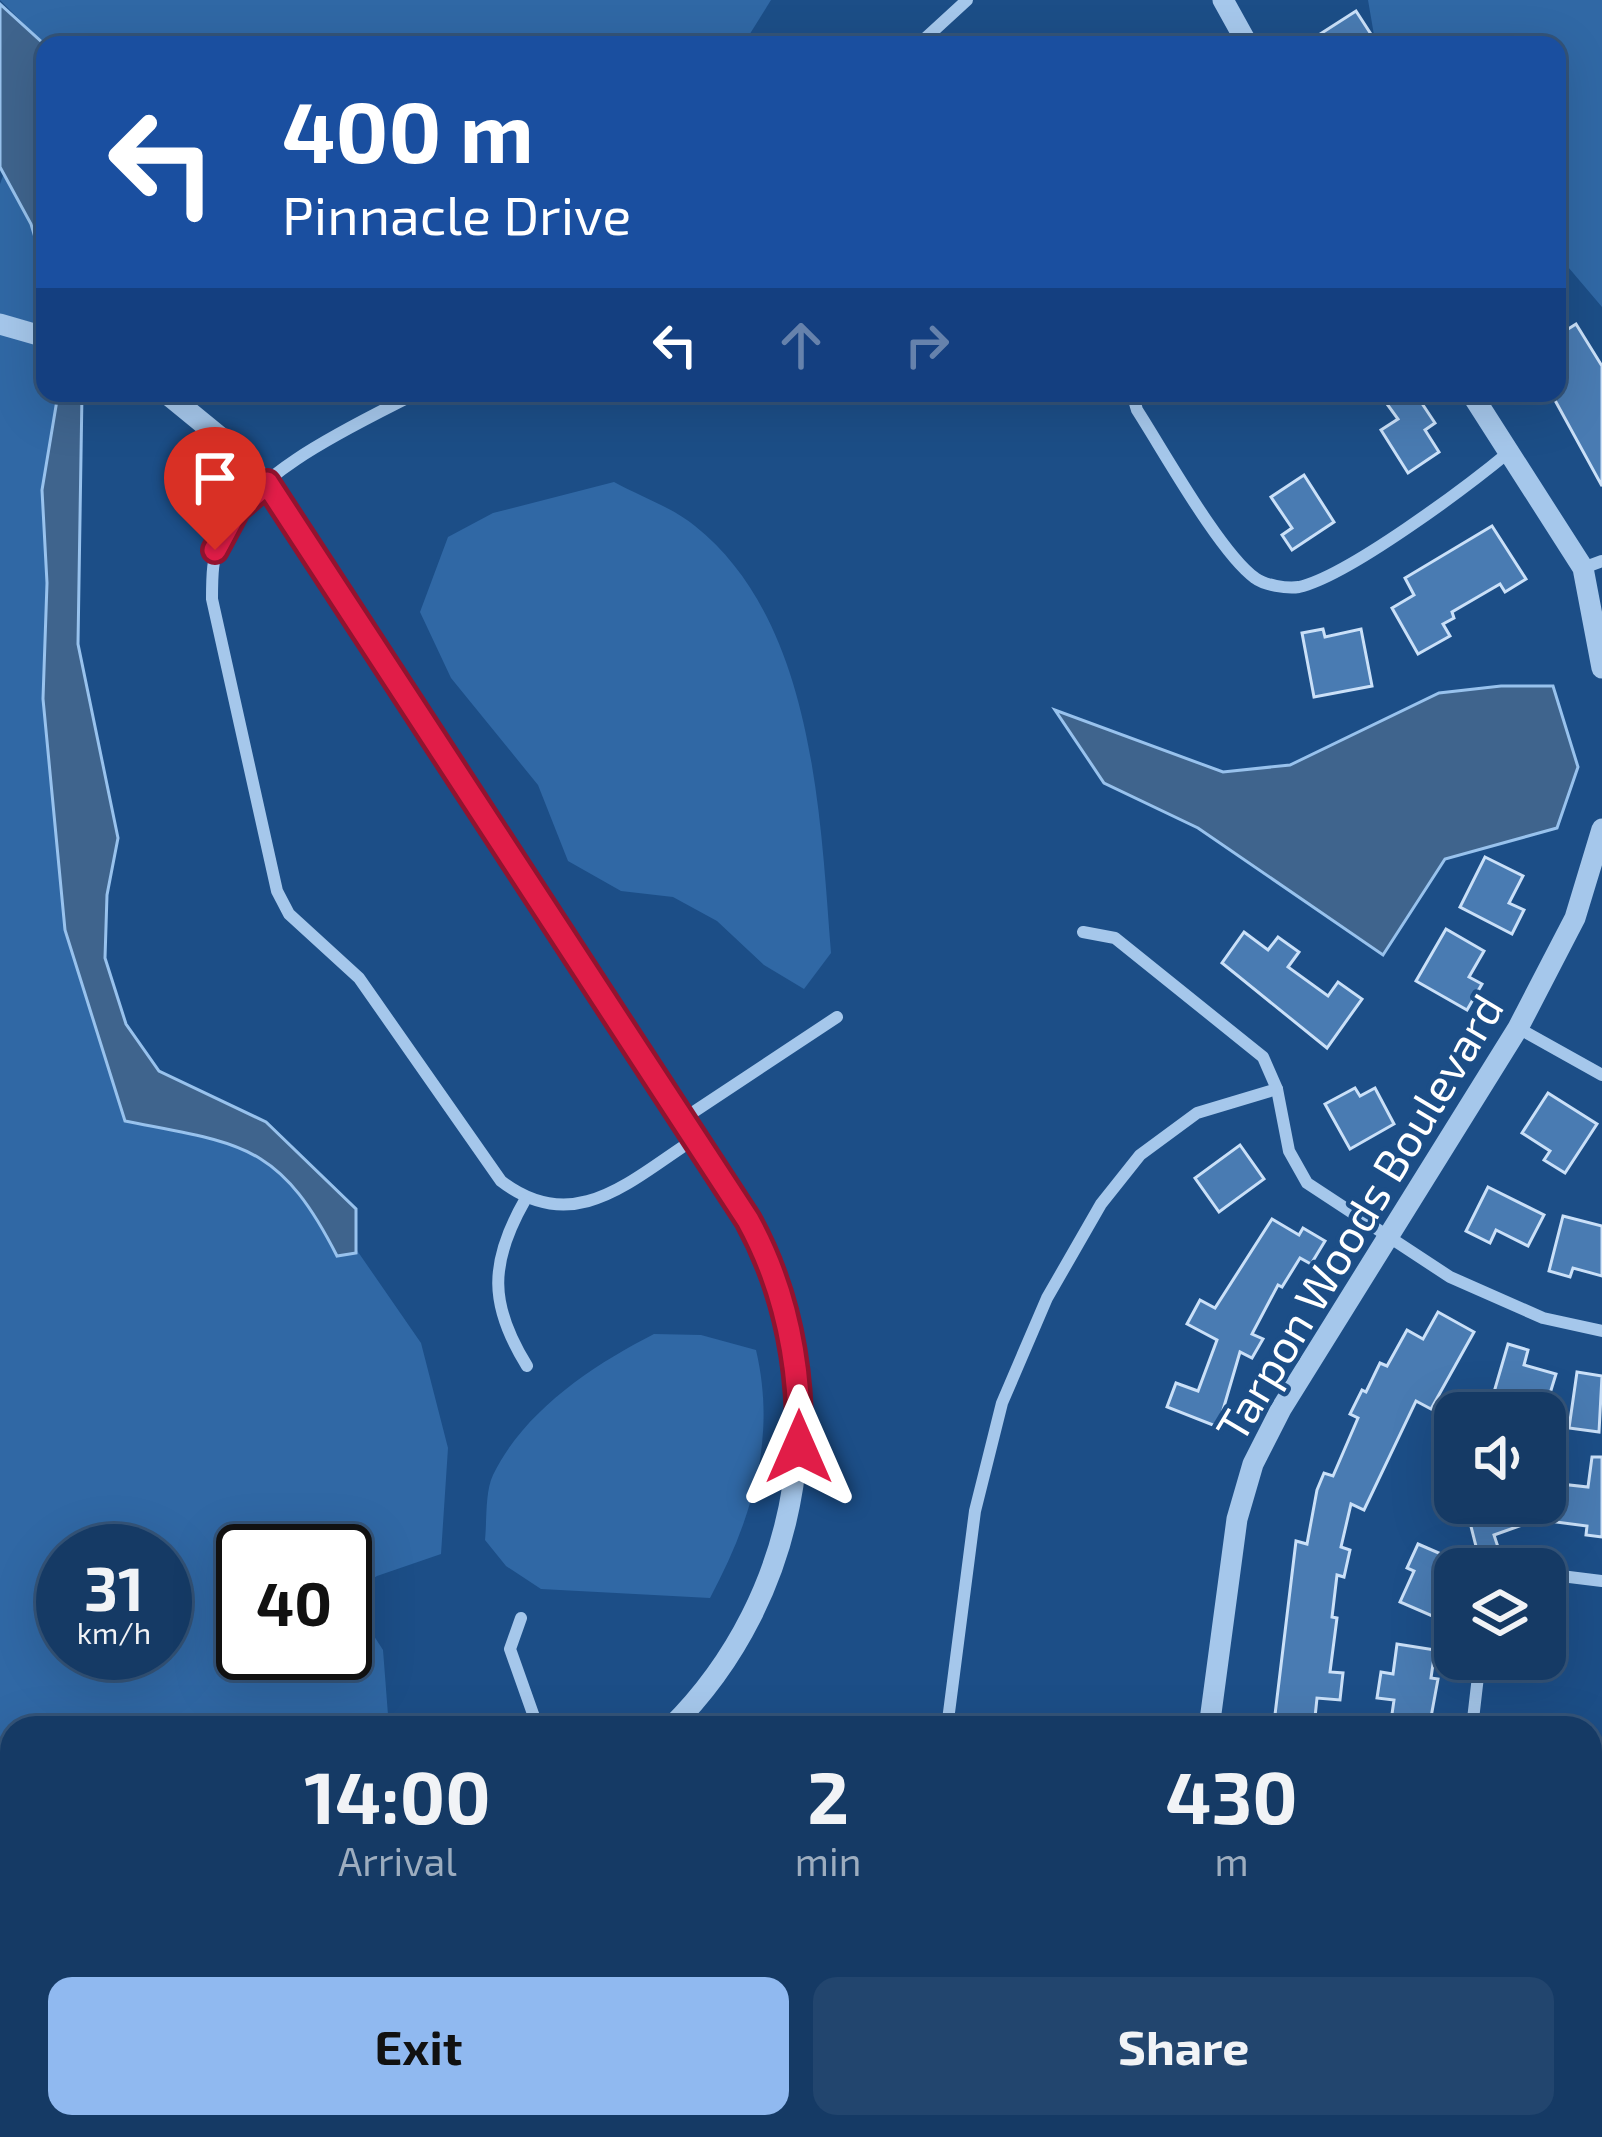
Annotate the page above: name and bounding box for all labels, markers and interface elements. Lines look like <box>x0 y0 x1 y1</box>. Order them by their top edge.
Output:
text: 400 m <box>282 79 534 180</box>
icon: left <box>84 84 240 240</box>
text: Pinnacle Drive <box>282 181 631 246</box>
icon: left <box>642 312 708 378</box>
icon: ahead <box>768 312 834 378</box>
icon: right <box>894 312 960 378</box>
pin <box>164 427 266 550</box>
icon: arrive <box>182 445 248 511</box>
street label: Tarpon Woods Boulevard <box>1203 984 1513 1450</box>
position arrow <box>736 1384 862 1510</box>
map controls <box>1434 1392 1566 1680</box>
button: sound <box>1434 1392 1566 1524</box>
speed limit sign: 40 <box>216 1524 372 1680</box>
button: layers <box>1434 1548 1566 1680</box>
text: 31 <box>84 1551 144 1623</box>
text: km/h <box>77 1614 151 1650</box>
text: 14:00 <box>304 1752 491 1838</box>
text: 2 <box>807 1752 849 1838</box>
text: 430 <box>1166 1752 1298 1838</box>
text: Arrival <box>338 1837 457 1884</box>
text: min <box>795 1837 861 1884</box>
text: m <box>1215 1837 1249 1884</box>
button: Exit <box>48 1977 789 2115</box>
button: Share <box>813 1977 1554 2115</box>

